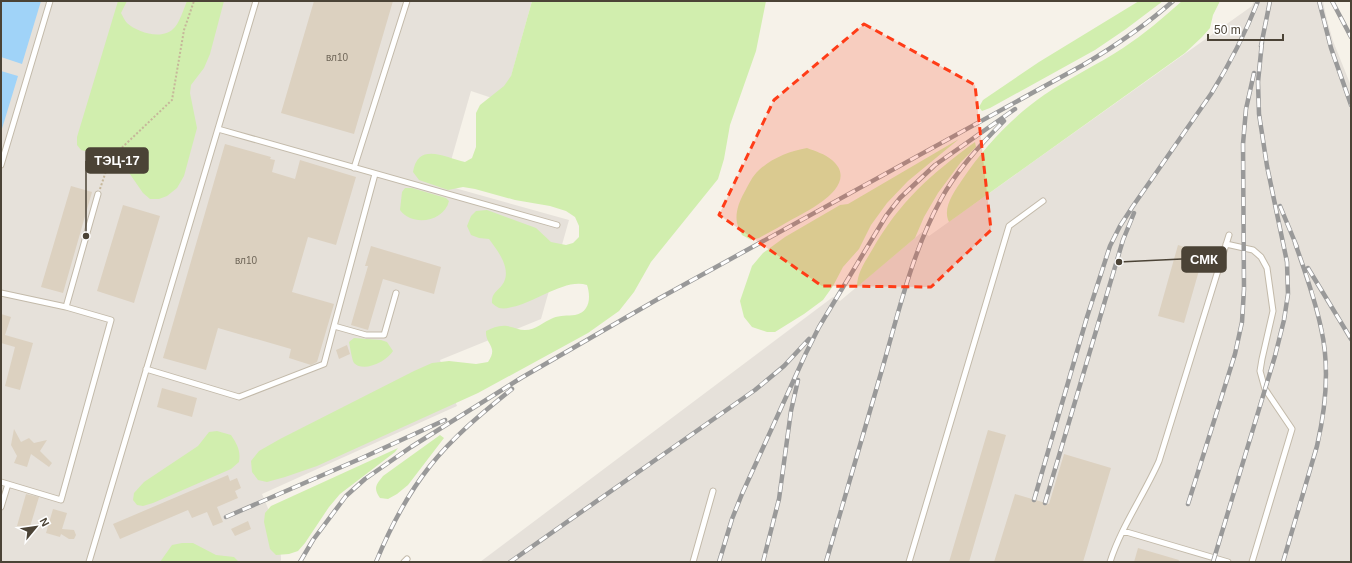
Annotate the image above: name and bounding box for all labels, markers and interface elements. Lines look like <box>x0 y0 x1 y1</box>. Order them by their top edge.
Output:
scale bar <box>1208 16 1283 42</box>
text: 50 m <box>1214 23 1241 37</box>
house number: вл10 <box>326 52 348 63</box>
callout: ТЭЦ-17 <box>86 148 148 173</box>
text: ТЭЦ-17 <box>94 153 140 168</box>
callout: СМК <box>1182 247 1226 272</box>
text: СМК <box>1190 252 1218 267</box>
house number: вл10 <box>235 255 257 266</box>
north arrow <box>16 507 56 547</box>
text: N <box>38 516 52 529</box>

